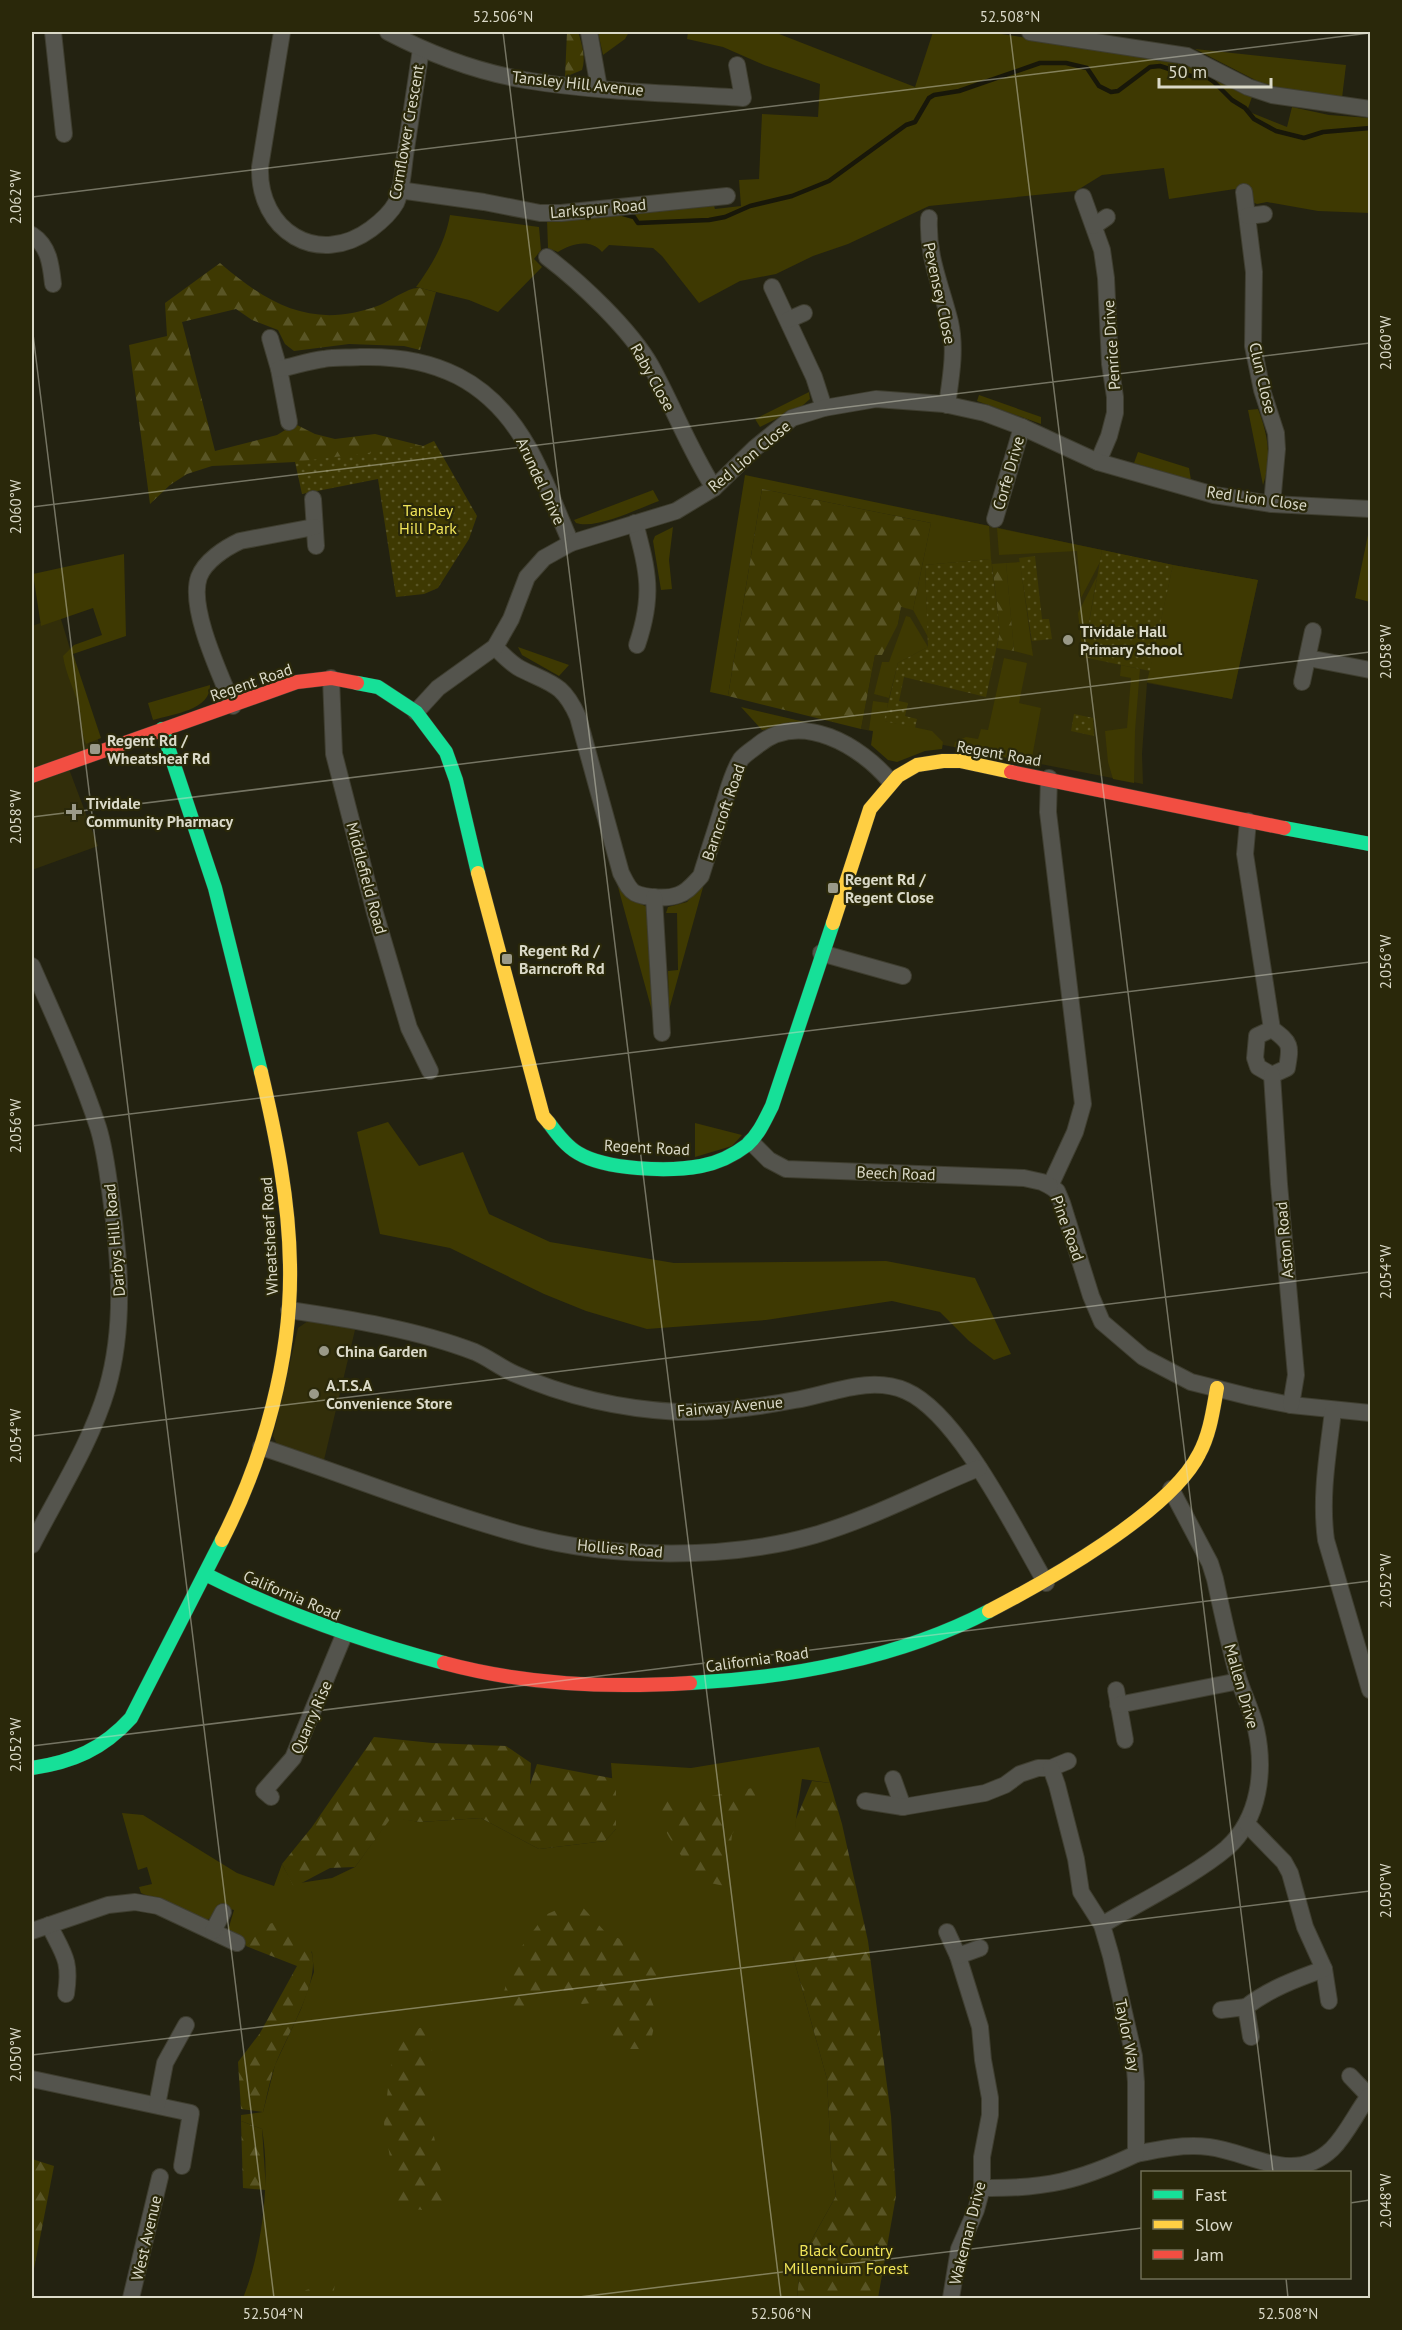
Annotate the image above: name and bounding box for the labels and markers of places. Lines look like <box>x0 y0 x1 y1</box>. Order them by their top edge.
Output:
place label: Tividale Hall Primary School <box>1080 621 1182 659</box>
marker: Tividale Hall Primary School <box>1061 633 1075 647</box>
place label: Regent Rd / Wheatsheaf Rd <box>107 730 210 768</box>
marker: Regent Rd / Wheatsheaf Rd <box>88 742 102 756</box>
place label: Tividale Community Pharmacy <box>86 793 234 831</box>
marker: Tividale Community Pharmacy <box>67 805 81 819</box>
place label: Regent Rd / Regent Close <box>845 869 934 907</box>
marker: Regent Rd / Regent Close <box>826 881 840 895</box>
place label: Regent Rd / Barncroft Rd <box>519 940 605 978</box>
marker: Regent Rd / Barncroft Rd <box>500 952 514 966</box>
place label: China Garden <box>336 1341 427 1361</box>
marker: China Garden <box>317 1344 331 1358</box>
place label: A.T.S.A Convenience Store <box>326 1375 452 1413</box>
marker: A.T.S.A Convenience Store <box>307 1387 321 1401</box>

